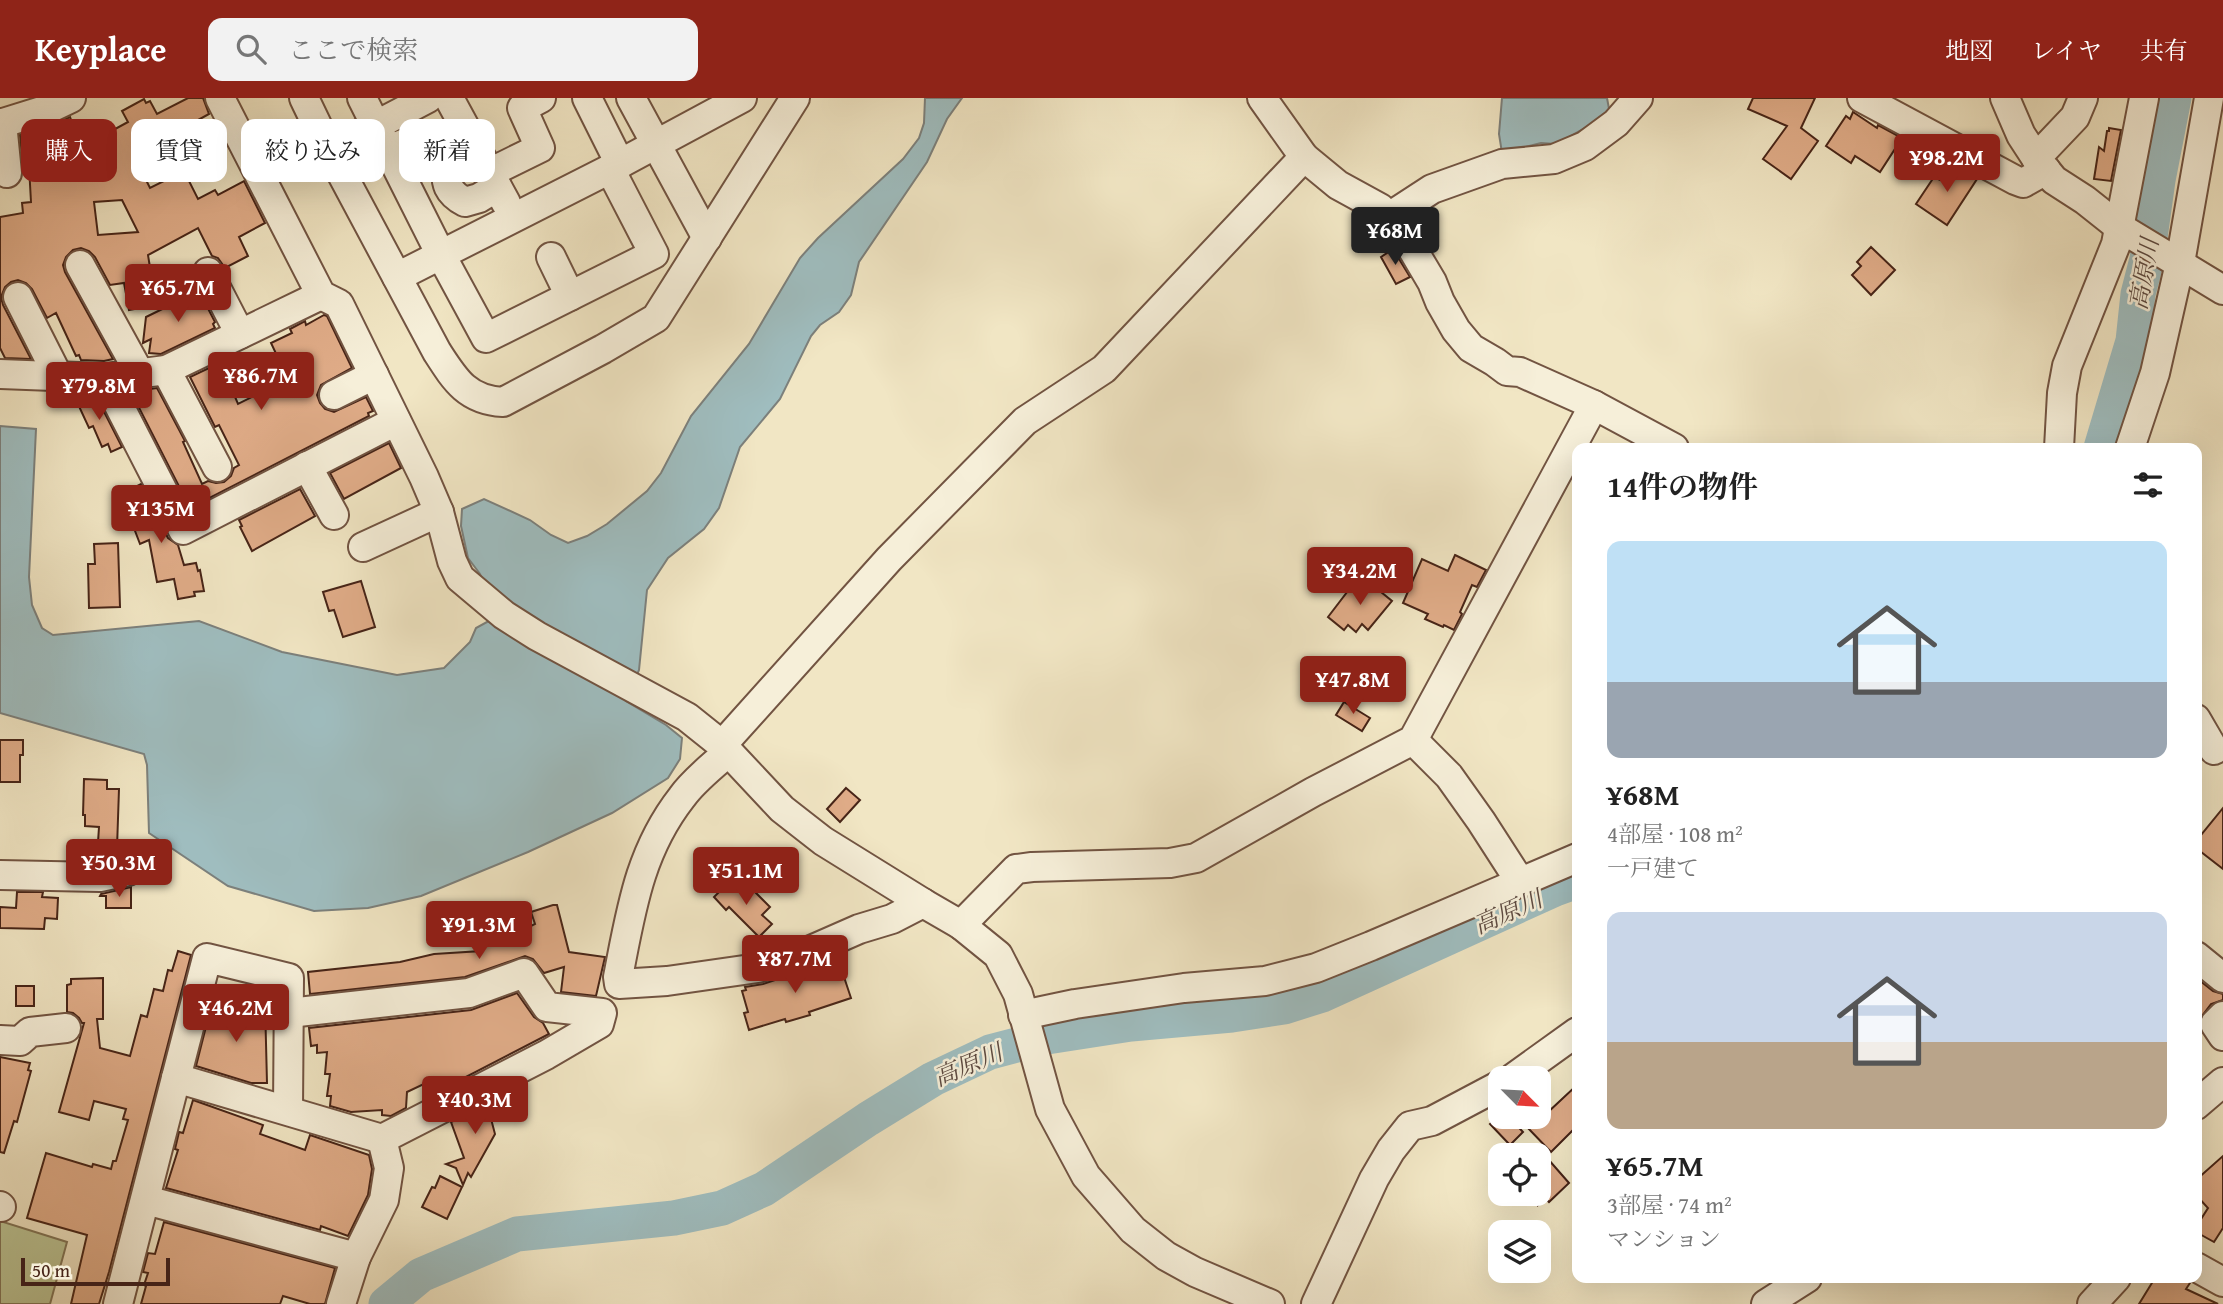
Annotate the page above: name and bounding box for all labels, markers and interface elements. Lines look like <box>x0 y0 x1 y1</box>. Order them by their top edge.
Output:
search box <box>208 18 698 81</box>
text: Keyplace <box>35 25 166 73</box>
icon: search <box>232 30 270 68</box>
text: ここで検索 <box>288 30 418 69</box>
text: 地図 <box>1945 33 1993 68</box>
text: レイヤ <box>2031 33 2102 68</box>
text: 共有 <box>2140 33 2188 68</box>
chip: 購入 <box>21 119 117 182</box>
chip: 賃貸 <box>131 119 227 182</box>
chip: 絞り込み <box>241 119 385 182</box>
chip: 新着 <box>399 119 495 182</box>
pin: ¥98.2M <box>1890 134 2004 194</box>
text: ¥98.2M <box>1910 140 1984 173</box>
pin: ¥68M <box>1354 208 1436 267</box>
text: ¥68M <box>1367 213 1423 246</box>
water label: 高原川 <box>2120 232 2168 312</box>
pin: ¥65.7M <box>121 264 235 324</box>
text: ¥65.7M <box>141 270 215 303</box>
pin: ¥86.7M <box>204 352 318 412</box>
text: ¥86.7M <box>224 358 298 391</box>
pin: ¥79.8M <box>42 362 156 422</box>
text: ¥79.8M <box>62 368 136 401</box>
text: 14件の物件 <box>1607 464 1758 508</box>
icon: filters <box>2129 466 2167 504</box>
pin: ¥135M <box>112 486 210 545</box>
text: ¥135M <box>127 491 195 524</box>
pin: ¥34.2M <box>1303 547 1417 607</box>
text: ¥34.2M <box>1323 553 1397 586</box>
icon: home <box>1824 587 1950 713</box>
pin: ¥47.8M <box>1296 656 1410 716</box>
text: ¥47.8M <box>1316 662 1390 695</box>
text: ¥68M <box>1607 772 1679 816</box>
text: 4部屋 · 108 m² <box>1607 817 1743 850</box>
pin: ¥50.3M <box>62 840 176 899</box>
text: ¥50.3M <box>82 845 156 878</box>
pin: ¥51.1M <box>689 848 803 907</box>
text: 一戸建て <box>1607 851 1699 884</box>
text: ¥51.1M <box>709 853 783 886</box>
water label: 高原川 <box>1468 880 1551 942</box>
pin: ¥91.3M <box>422 902 536 961</box>
text: ¥91.3M <box>442 907 516 940</box>
pin: ¥87.7M <box>738 936 852 995</box>
text: ¥87.7M <box>758 941 832 974</box>
icon: home <box>1824 958 1950 1084</box>
pin: ¥46.2M <box>179 984 293 1044</box>
text: ¥46.2M <box>199 990 273 1023</box>
water label: 高原川 <box>928 1033 1011 1095</box>
north arrow <box>1488 1066 1550 1129</box>
map controls <box>1488 1066 1551 1283</box>
pin: ¥40.3M <box>418 1076 532 1136</box>
text: ¥40.3M <box>438 1082 512 1115</box>
button: locate <box>1488 1143 1551 1206</box>
text: ¥65.7M <box>1607 1143 1703 1187</box>
text: 3部屋 · 74 m² <box>1607 1188 1732 1221</box>
button: layers <box>1488 1220 1551 1283</box>
text: マンション <box>1607 1222 1721 1255</box>
scale bar <box>21 1255 170 1287</box>
text: 50 m <box>32 1256 70 1284</box>

